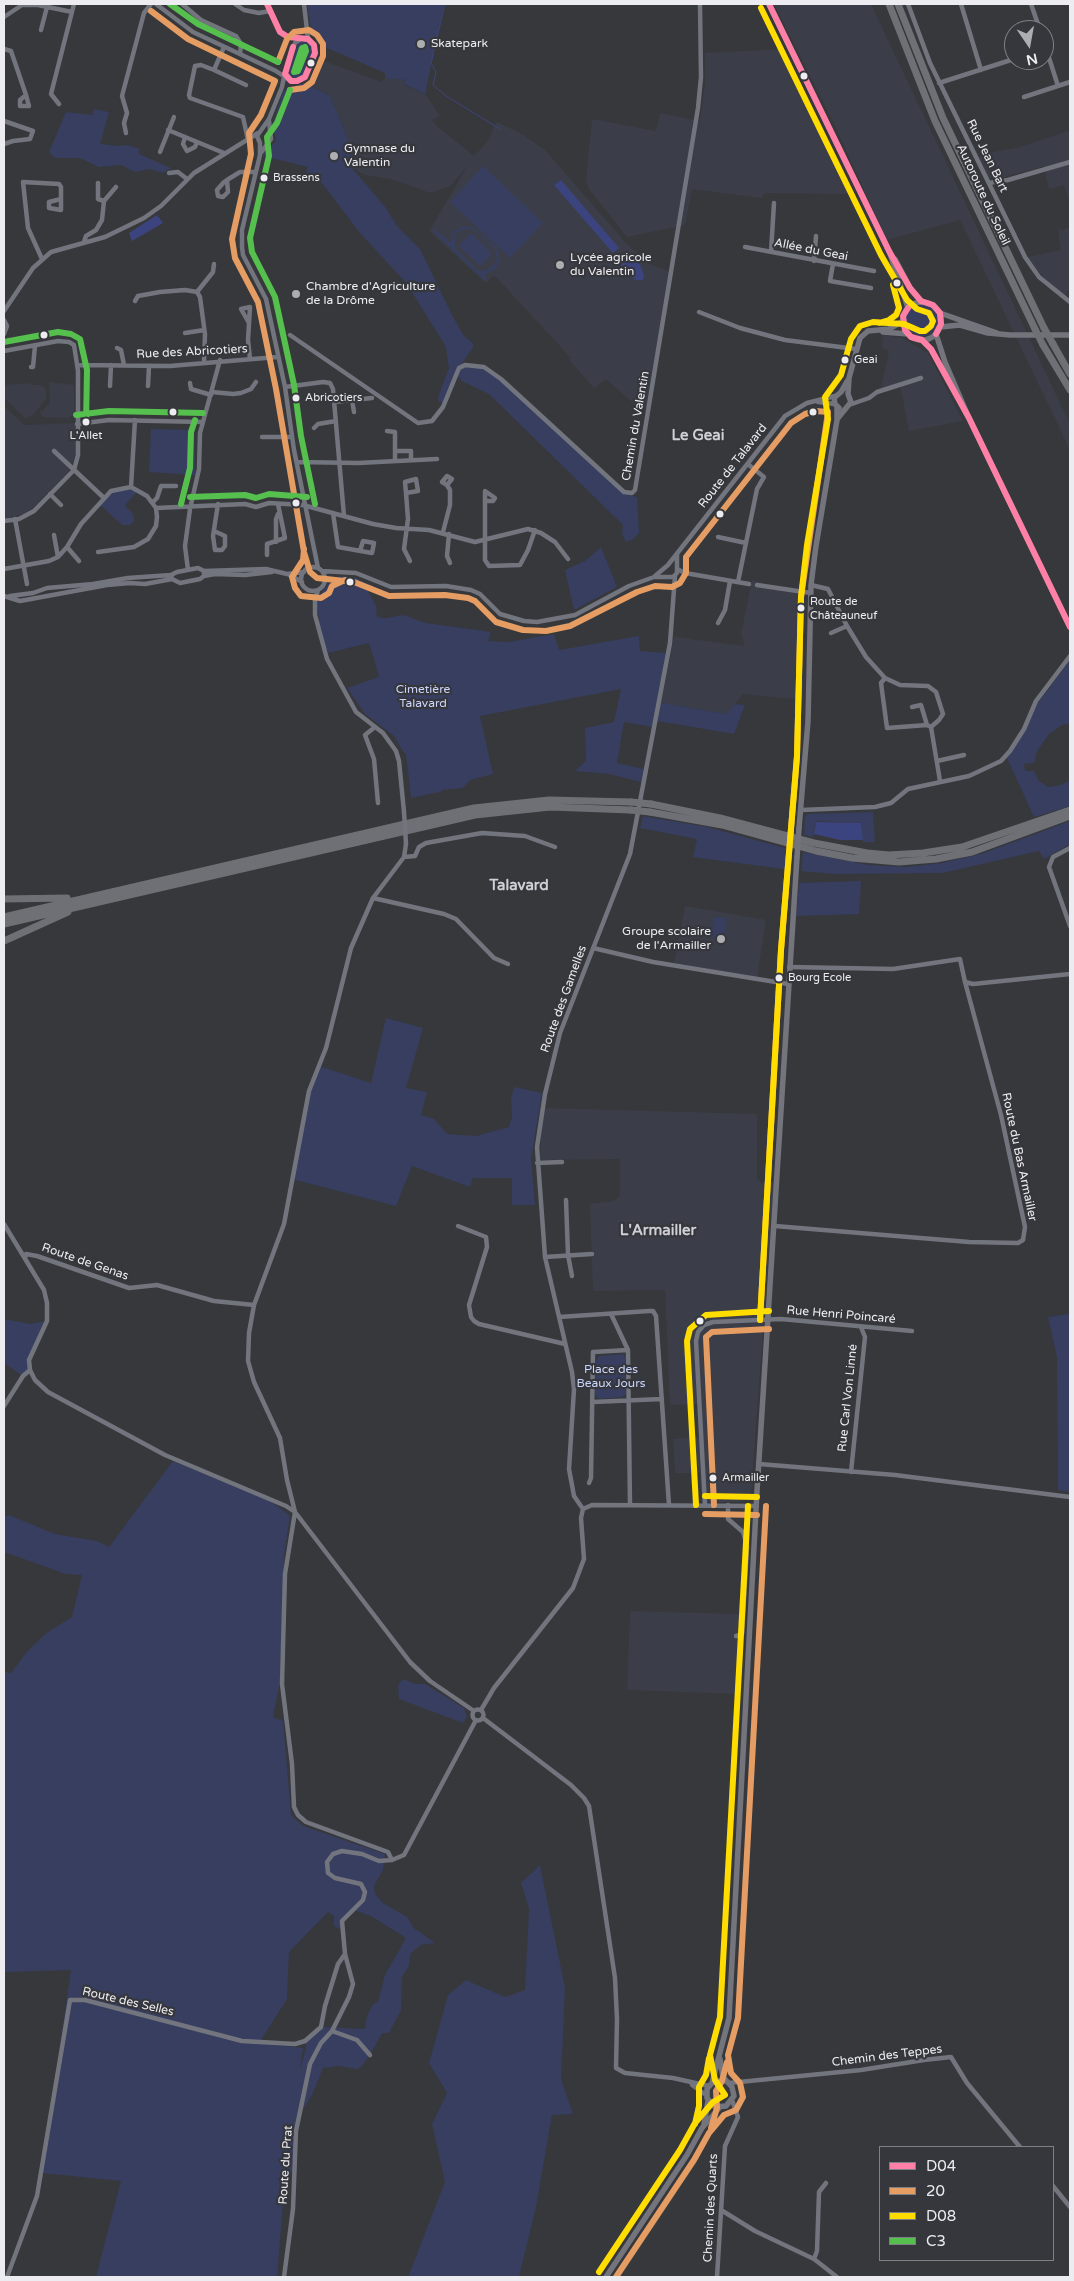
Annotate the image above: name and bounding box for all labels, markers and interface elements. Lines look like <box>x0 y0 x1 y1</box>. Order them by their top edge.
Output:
north arrow <box>1004 20 1054 70</box>
place label: Skatepark <box>431 37 488 51</box>
marker: Skatepark <box>415 38 427 50</box>
text: N <box>1025 50 1039 69</box>
unlabelled marker <box>306 58 316 68</box>
unlabelled marker <box>799 71 809 81</box>
street label: Rue Jean Bart <box>963 117 1011 195</box>
place label: Gymnase du Valentin <box>344 142 415 170</box>
street label: Autoroute du Soleil <box>953 142 1013 248</box>
marker: Gymnase du Valentin <box>328 150 340 162</box>
place label: Brassens <box>273 171 320 185</box>
marker: Brassens <box>259 173 269 183</box>
street label: Allée du Geai <box>773 236 849 264</box>
place label: Lycée agricole du Valentin <box>570 251 652 279</box>
marker: Lycée agricole du Valentin <box>554 259 566 271</box>
unlabelled marker <box>892 278 902 288</box>
place label: Chambre d'Agriculture de la Drôme <box>306 280 435 308</box>
marker: Chambre d'Agriculture de la Drôme <box>290 288 302 300</box>
unlabelled marker <box>39 330 49 340</box>
street label: Rue des Abricotiers <box>136 342 248 362</box>
place label: Geai <box>854 353 877 367</box>
marker: Geai <box>840 355 850 365</box>
street label: Chemin du Valentin <box>619 370 653 482</box>
place label: Abricotiers <box>305 391 362 405</box>
marker: Abricotiers <box>291 393 301 403</box>
unlabelled marker <box>168 407 178 417</box>
unlabelled marker <box>808 407 818 417</box>
marker: L'Allet <box>81 417 91 427</box>
street label: Route de Talavard <box>696 421 770 511</box>
district label: Le Geai <box>671 427 725 445</box>
place label: L'Allet <box>70 429 102 443</box>
unlabelled marker <box>291 498 301 508</box>
unlabelled marker <box>715 509 725 519</box>
unlabelled marker <box>345 577 355 587</box>
place label: Route de Châteauneuf <box>810 595 877 621</box>
marker: Route de Châteauneuf <box>796 603 806 613</box>
park label: Cimetière Talavard <box>396 683 450 711</box>
district label: Talavard <box>489 877 549 895</box>
place label: Groupe scolaire de l'Armailler <box>622 925 711 953</box>
marker: Groupe scolaire de l'Armailler <box>715 933 727 945</box>
street label: Route des Gamelles <box>538 943 590 1055</box>
place label: Bourg Ecole <box>788 971 851 985</box>
marker: Bourg Ecole <box>774 973 784 983</box>
street label: Route du Bas Armailler <box>998 1091 1040 1223</box>
district label: L'Armailler <box>620 1222 696 1240</box>
street label: Route de Genas <box>40 1240 130 1284</box>
street label: Rue Henri Poincaré <box>786 1303 896 1327</box>
unlabelled marker <box>695 1316 705 1326</box>
street label: Rue Carl Von Linné <box>835 1343 861 1453</box>
park label: Place des Beaux Jours <box>576 1363 646 1391</box>
place label: Armailler <box>722 1471 769 1485</box>
marker: Armailler <box>708 1473 718 1483</box>
street label: Route des Selles <box>81 1984 175 2020</box>
street label: Chemin des Teppes <box>831 2042 943 2070</box>
street label: Route du Prat <box>276 2125 296 2205</box>
legend <box>879 2146 1054 2261</box>
street label: Chemin des Quarts <box>701 2153 721 2263</box>
text: D04 <box>926 2157 956 2175</box>
text: 20 <box>926 2182 945 2200</box>
text: D08 <box>926 2207 956 2225</box>
text: C3 <box>926 2232 946 2250</box>

